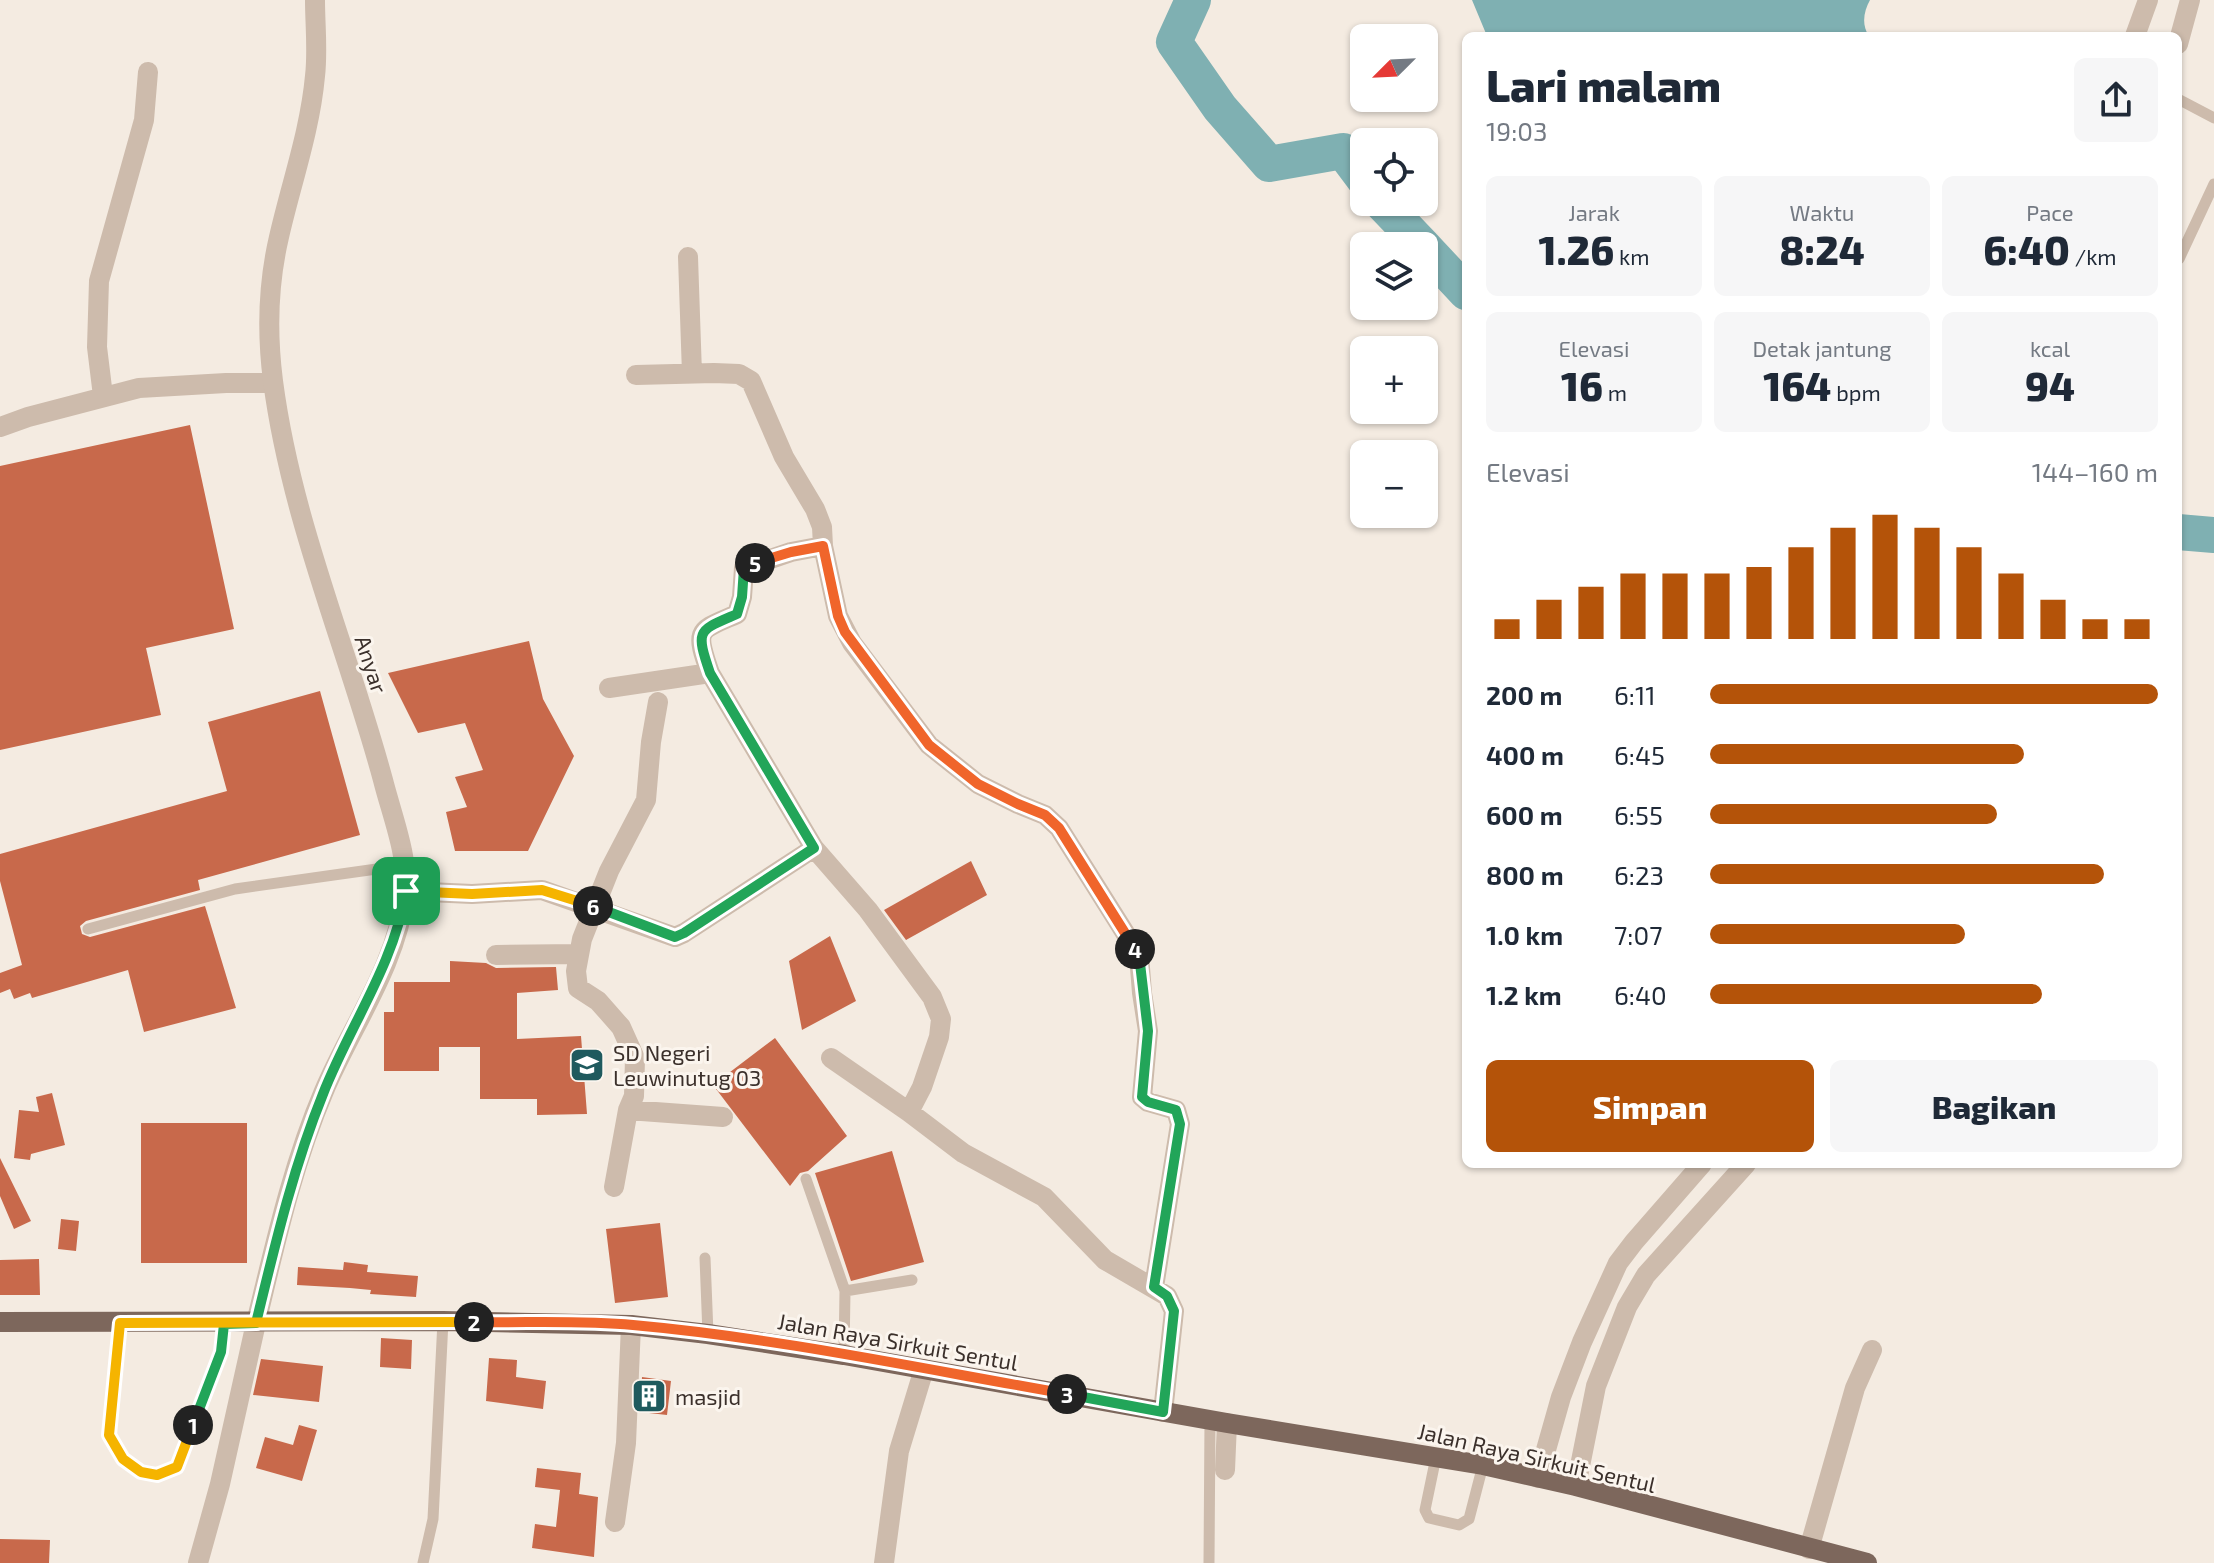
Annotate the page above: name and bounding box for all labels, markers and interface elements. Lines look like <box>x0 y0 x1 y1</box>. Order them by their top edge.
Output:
north arrow <box>1350 24 1438 112</box>
map controls <box>1350 24 1438 528</box>
text: Lari malam <box>1486 58 1721 111</box>
button: share <box>2074 58 2158 142</box>
text: 19:03 <box>1486 115 1548 146</box>
button: locate <box>1350 128 1438 216</box>
text: Jarak <box>1568 199 1620 225</box>
text: Waktu <box>1790 199 1854 225</box>
text: Pace <box>2026 199 2074 225</box>
text: 1.26 <box>1538 225 1614 273</box>
text: 8:24 <box>1779 225 1865 273</box>
text: 6:40 <box>1983 225 2070 273</box>
button: layers <box>1350 232 1438 320</box>
text: km <box>1614 243 1650 269</box>
text: /km <box>2070 243 2117 269</box>
text: Elevasi <box>1559 335 1629 361</box>
text: Detak jantung <box>1752 335 1892 361</box>
text: kcal <box>2030 335 2070 361</box>
button: + <box>1350 336 1438 424</box>
text: 16 <box>1561 361 1603 409</box>
text: 164 <box>1763 361 1831 409</box>
text: 94 <box>2025 361 2075 409</box>
text: m <box>1603 379 1627 405</box>
text: bpm <box>1831 379 1881 405</box>
button: − <box>1350 440 1438 528</box>
text: Elevasi <box>1486 456 1570 487</box>
text: 144–160 m <box>2032 456 2158 487</box>
pin: 5 <box>735 543 775 583</box>
text: 5 <box>749 550 761 576</box>
street label: Anyar <box>351 632 394 696</box>
text: 200 m <box>1486 679 1562 710</box>
text: 6:11 <box>1614 679 1656 710</box>
text: 400 m <box>1486 739 1564 770</box>
text: 6:45 <box>1614 739 1665 770</box>
text: 600 m <box>1486 799 1563 830</box>
text: 6:55 <box>1614 799 1663 830</box>
pin <box>372 857 440 925</box>
text: 800 m <box>1486 859 1564 890</box>
text: 6:23 <box>1614 859 1664 890</box>
icon: arrive <box>384 869 428 913</box>
pin: 6 <box>573 886 613 926</box>
text: 6 <box>587 893 599 919</box>
text: 1.0 km <box>1486 919 1563 950</box>
text: 7:07 <box>1614 919 1662 950</box>
pin: 4 <box>1115 929 1155 969</box>
text: 4 <box>1128 936 1142 962</box>
text: 1.2 km <box>1486 979 1562 1010</box>
text: 6:40 <box>1614 979 1667 1010</box>
place label: SD Negeri Leuwinutug 03 <box>613 1039 761 1090</box>
school or university icon: SD Negeri Leuwinutug 03 <box>568 1046 606 1084</box>
button: Simpan <box>1486 1060 1814 1152</box>
button: Bagikan <box>1830 1060 2158 1152</box>
pin: 2 <box>454 1302 494 1342</box>
street label: Jalan Raya Sirkuit Sentul <box>776 1307 1021 1375</box>
text: 2 <box>468 1309 480 1335</box>
pin: 3 <box>1047 1374 1087 1414</box>
building icon: masjid <box>630 1377 668 1415</box>
text: 3 <box>1061 1381 1073 1407</box>
place label: masjid <box>675 1383 741 1410</box>
pin: 1 <box>173 1405 213 1445</box>
text: 1 <box>188 1412 198 1438</box>
street label: Jalan Raya Sirkuit Sentul <box>1415 1417 1659 1497</box>

